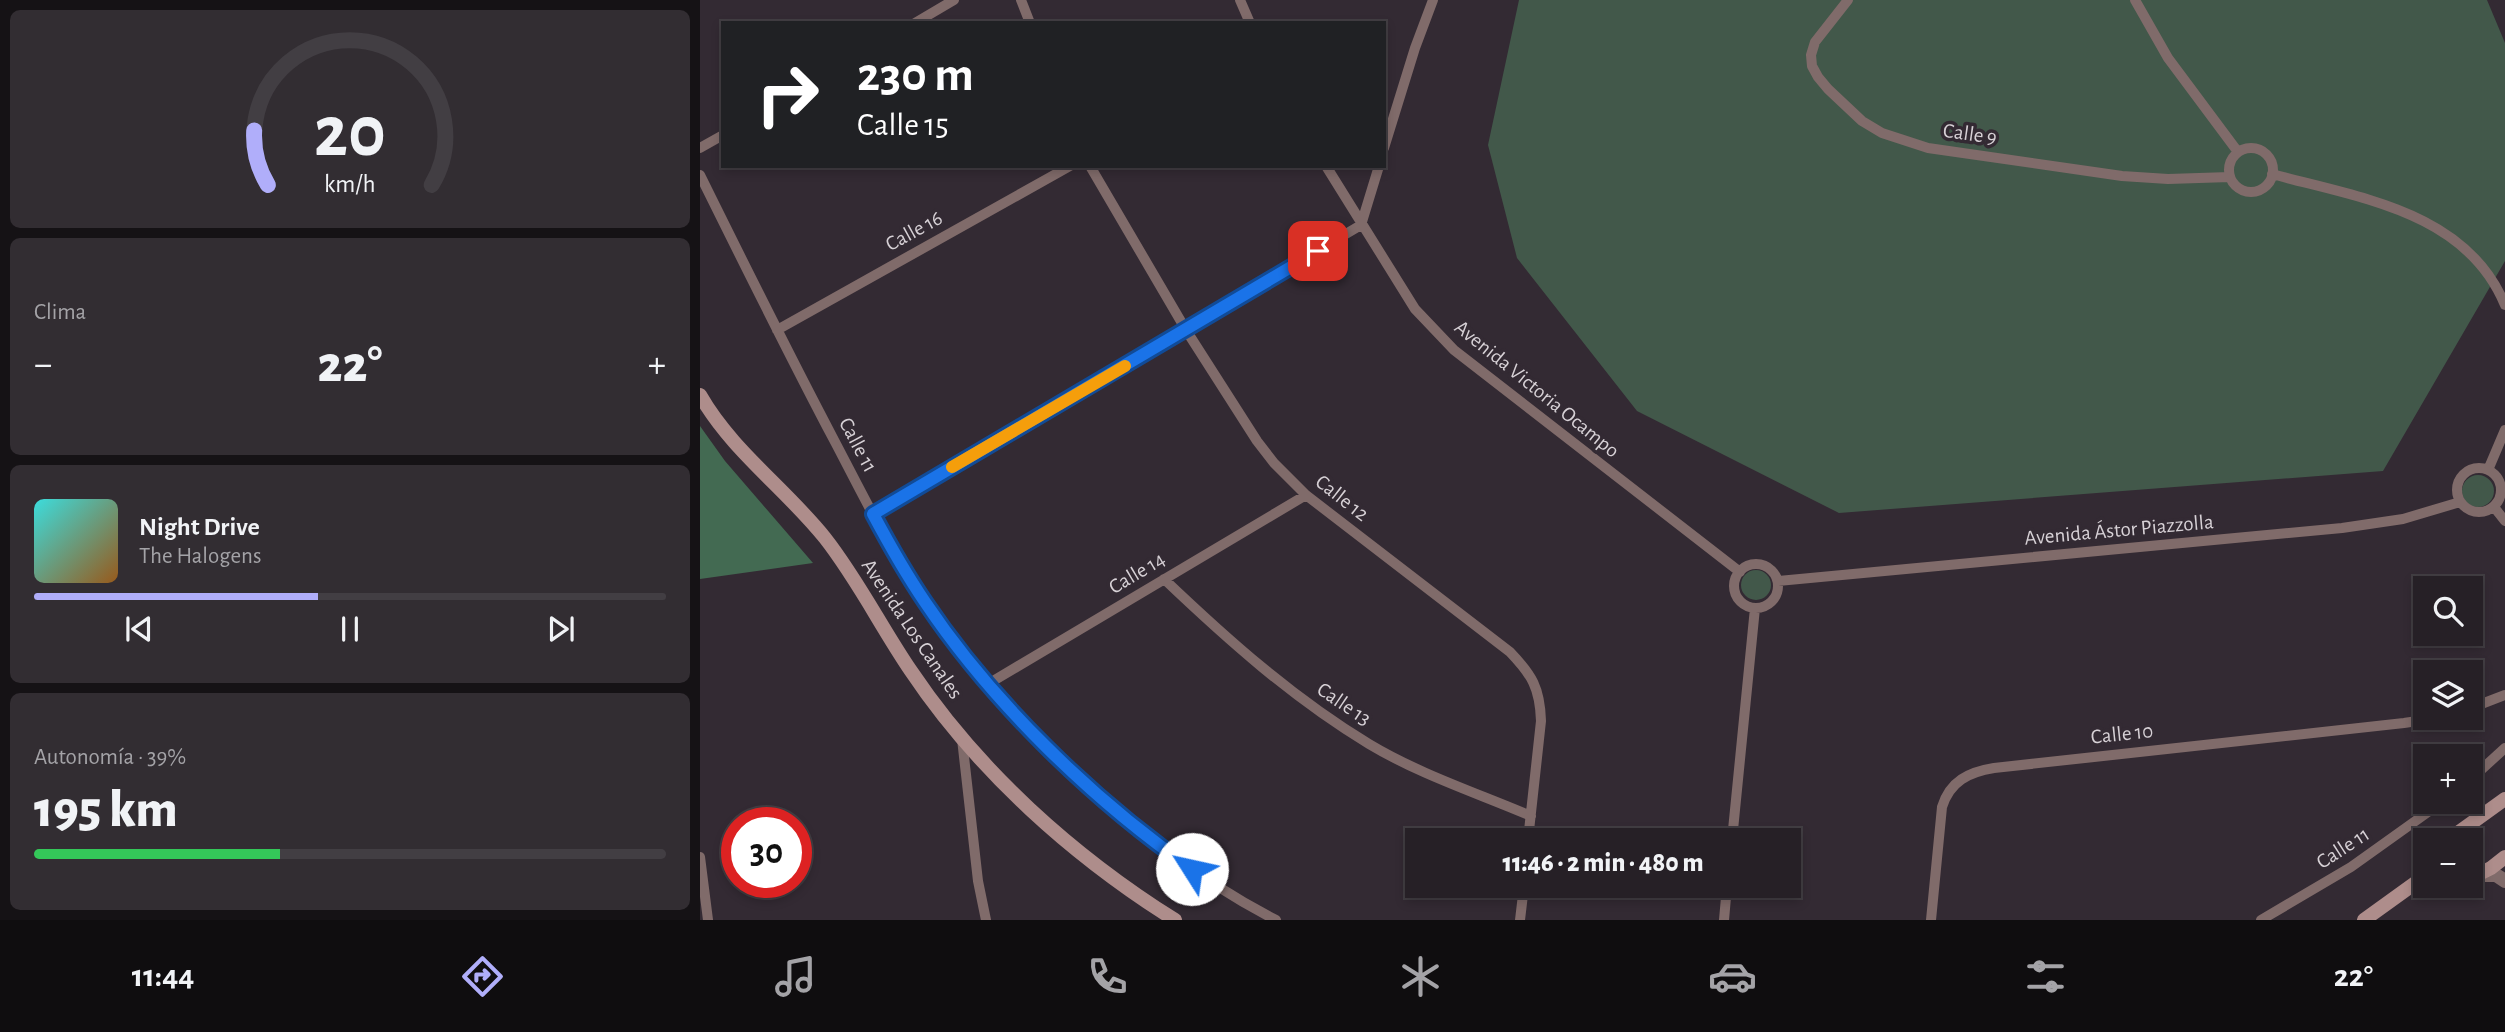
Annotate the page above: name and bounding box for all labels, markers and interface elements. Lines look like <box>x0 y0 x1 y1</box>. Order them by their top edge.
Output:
icon: right <box>742 49 833 140</box>
text: 230 m <box>857 51 974 100</box>
text: 20 <box>314 97 386 170</box>
text: Calle 15 <box>857 109 949 141</box>
street label: Calle 9 <box>1942 120 1998 148</box>
text: km/h <box>324 172 376 197</box>
street label: Calle 16 <box>882 207 946 255</box>
pin <box>1288 221 1348 281</box>
icon: arrive <box>1299 232 1337 270</box>
text: Clima <box>34 301 86 324</box>
street label: Avenida Victoria Ocampo <box>1451 316 1623 462</box>
text: 22° <box>317 339 383 391</box>
text: − <box>34 346 52 384</box>
text: + <box>648 346 666 384</box>
street label: Calle 11 <box>835 414 881 476</box>
street label: Calle 12 <box>1312 471 1372 525</box>
street label: Avenida Ástor Piazzolla <box>2023 509 2215 549</box>
text: Night Drive <box>139 514 260 540</box>
text: The Halogens <box>139 545 261 568</box>
street label: Calle 14 <box>1105 548 1169 598</box>
street label: Avenida Los Canales <box>858 555 966 703</box>
map controls <box>2413 576 2483 898</box>
button: search <box>2413 576 2483 646</box>
icon: previous <box>120 610 158 648</box>
icon: pause <box>331 610 369 648</box>
icon: next <box>542 610 580 648</box>
button: layers <box>2413 660 2483 730</box>
street label: Calle 13 <box>1313 679 1375 729</box>
street label: Calle 10 <box>2090 720 2154 748</box>
button: + <box>2413 744 2483 814</box>
text: Autonomía · 39% <box>34 746 186 769</box>
text: 195 km <box>34 784 178 836</box>
speed limit sign: 30 <box>721 807 812 898</box>
street label: Calle 11 <box>2313 823 2373 873</box>
button: − <box>2413 828 2483 898</box>
position arrow <box>1155 832 1229 906</box>
text: 11:46 · 2 min · 480 m <box>1502 850 1704 876</box>
icon: directions <box>458 952 507 1001</box>
icon: music <box>771 952 820 1001</box>
icon: phone <box>1083 952 1132 1001</box>
icon: climate <box>1396 952 1445 1001</box>
icon: car <box>1708 952 1757 1001</box>
icon: filters <box>2021 952 2070 1001</box>
text: 11:44 <box>132 960 194 992</box>
text: 22° <box>2334 960 2373 992</box>

